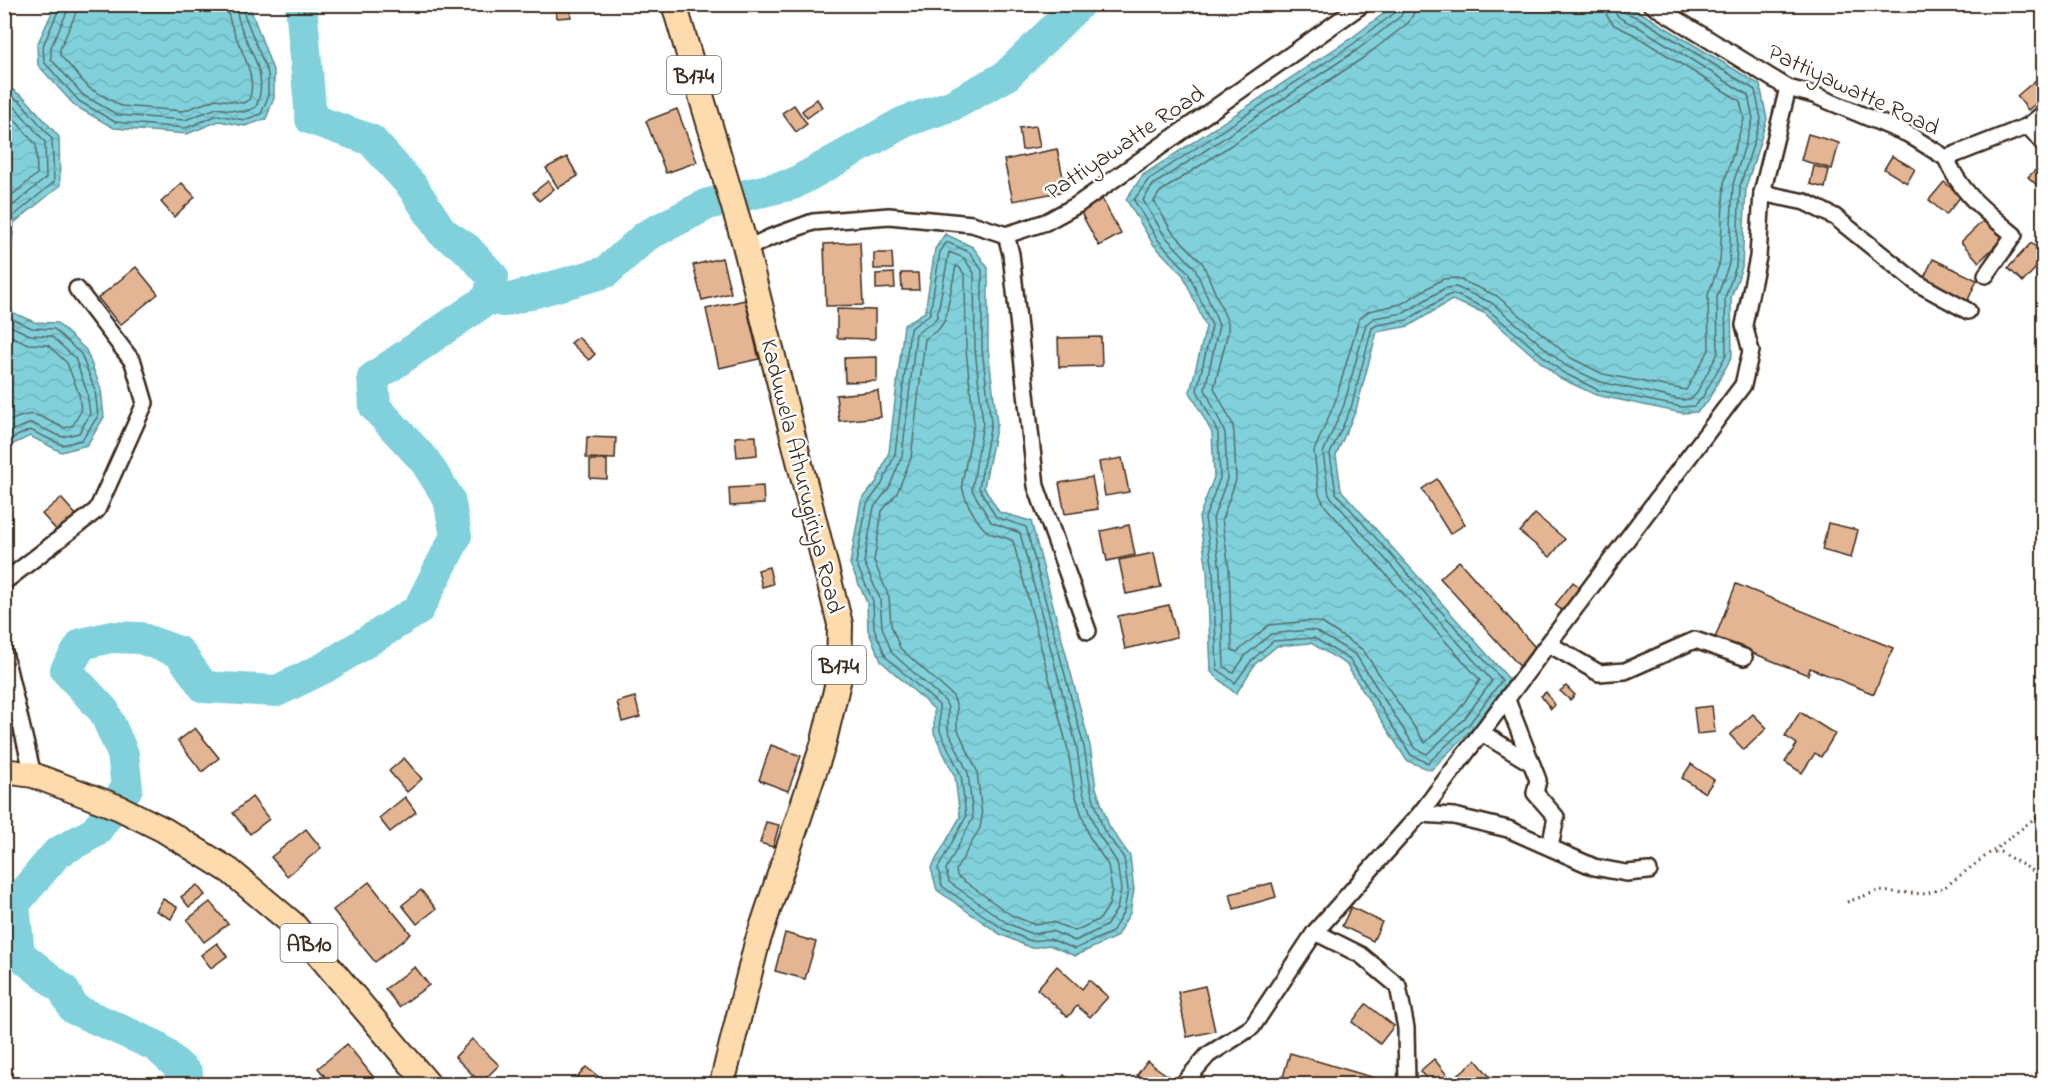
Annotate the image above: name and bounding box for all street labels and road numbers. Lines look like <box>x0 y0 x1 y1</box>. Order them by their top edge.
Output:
street label: Pattiyawatte Road <box>1761 36 1945 148</box>
road number: B174 <box>667 56 721 94</box>
street label: Pattiyawatte Road <box>1039 77 1213 211</box>
street label: Kaduwela Athurugiriya Road <box>749 336 852 618</box>
road number: B174 <box>812 646 866 684</box>
road number: AB10 <box>280 924 338 962</box>

